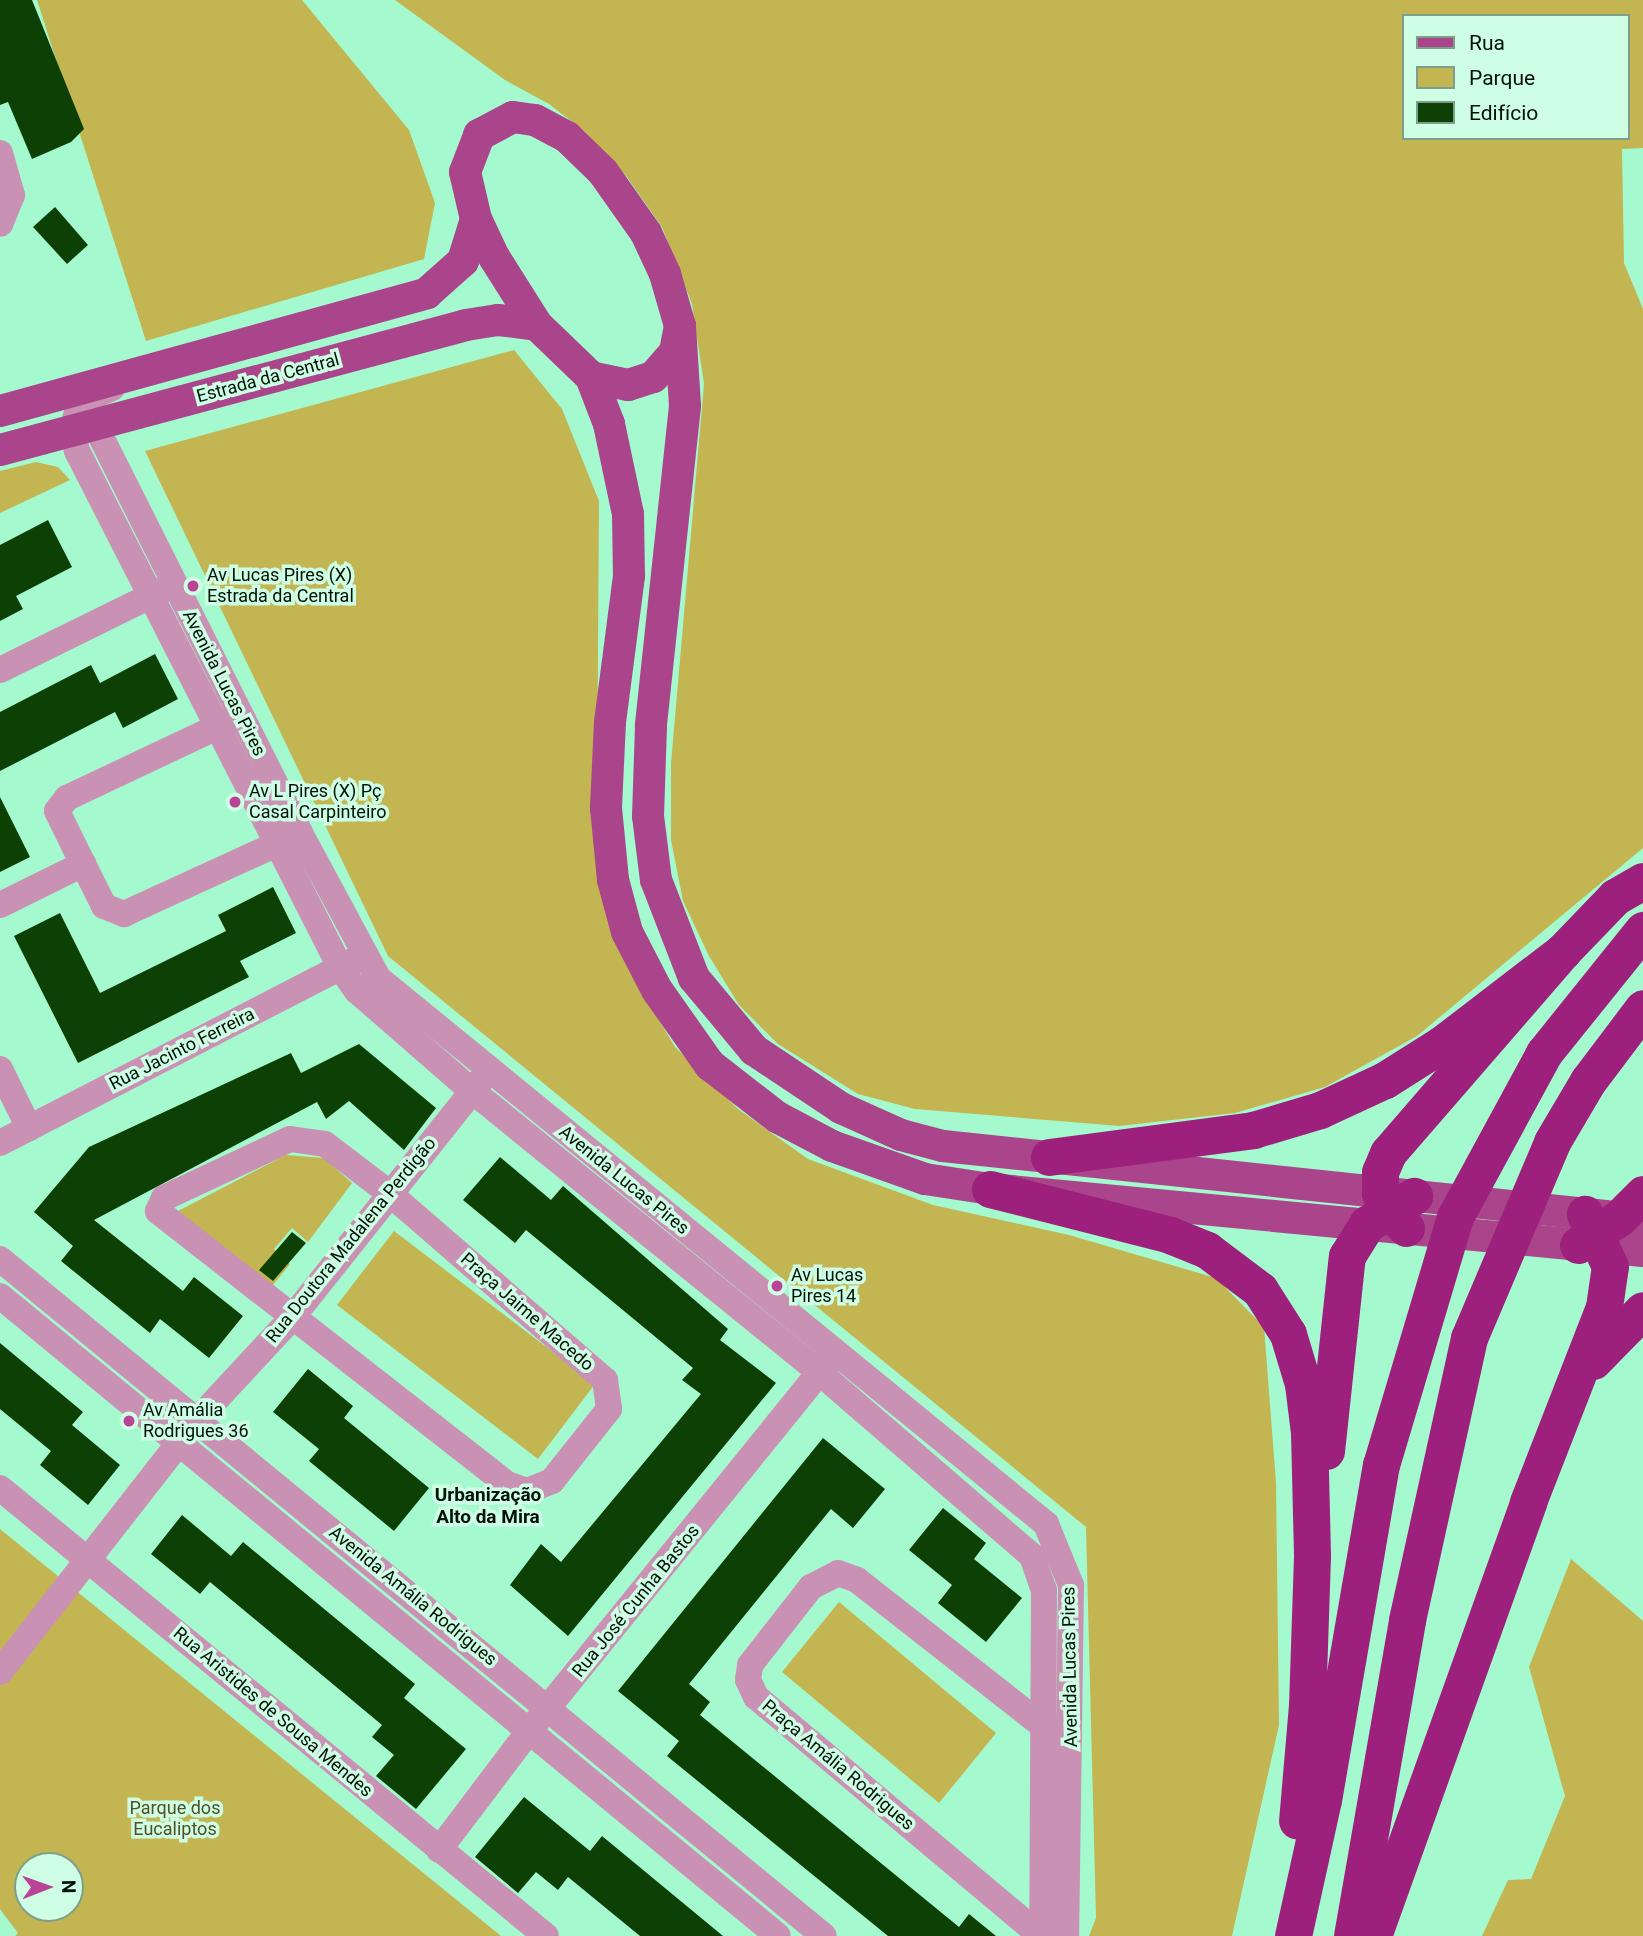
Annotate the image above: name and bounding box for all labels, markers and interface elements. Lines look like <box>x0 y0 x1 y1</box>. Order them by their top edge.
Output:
legend <box>1402 14 1629 140</box>
text: Rua <box>1469 31 1505 55</box>
text: Parque <box>1469 66 1535 90</box>
text: Edifício <box>1469 101 1538 125</box>
street label: Estrada da Central <box>194 349 342 407</box>
place label: Av Lucas Pires (X) Estrada da Central <box>207 565 354 608</box>
marker: Av Lucas Pires (X) Estrada da Central <box>185 578 201 594</box>
street label: Avenida Lucas Pires <box>178 606 270 760</box>
place label: Av L Pires (X) Pç Casal Carpinteiro <box>249 781 386 824</box>
marker: Av L Pires (X) Pç Casal Carpinteiro <box>227 794 243 810</box>
street label: Rua Jacinto Ferreira <box>106 1003 258 1095</box>
street label: Avenida Lucas Pires <box>555 1121 693 1239</box>
street label: Rua Doutora Madalena Perdigão <box>261 1133 441 1347</box>
street label: Praça Jaime Macedo <box>456 1248 598 1376</box>
place label: Av Lucas Pires 14 <box>791 1265 863 1308</box>
marker: Av Lucas Pires 14 <box>769 1278 785 1294</box>
place label: Av Amália Rodrigues 36 <box>143 1400 249 1442</box>
marker: Av Amália Rodrigues 36 <box>121 1413 137 1429</box>
district label: Urbanização Alto da Mira <box>435 1484 541 1528</box>
street label: Rua José Cunha Bastos <box>568 1520 704 1682</box>
street label: Avenida Amália Rodrigues <box>325 1522 501 1670</box>
street label: Avenida Lucas Pires <box>1058 1586 1082 1748</box>
street label: Rua Aristides de Sousa Mendes <box>169 1622 377 1802</box>
street label: Praça Amália Rodrigues <box>758 1695 918 1835</box>
park label: Parque dos Eucaliptos <box>130 1798 220 1840</box>
north arrow <box>14 1852 84 1922</box>
text: N <box>57 1880 80 1894</box>

